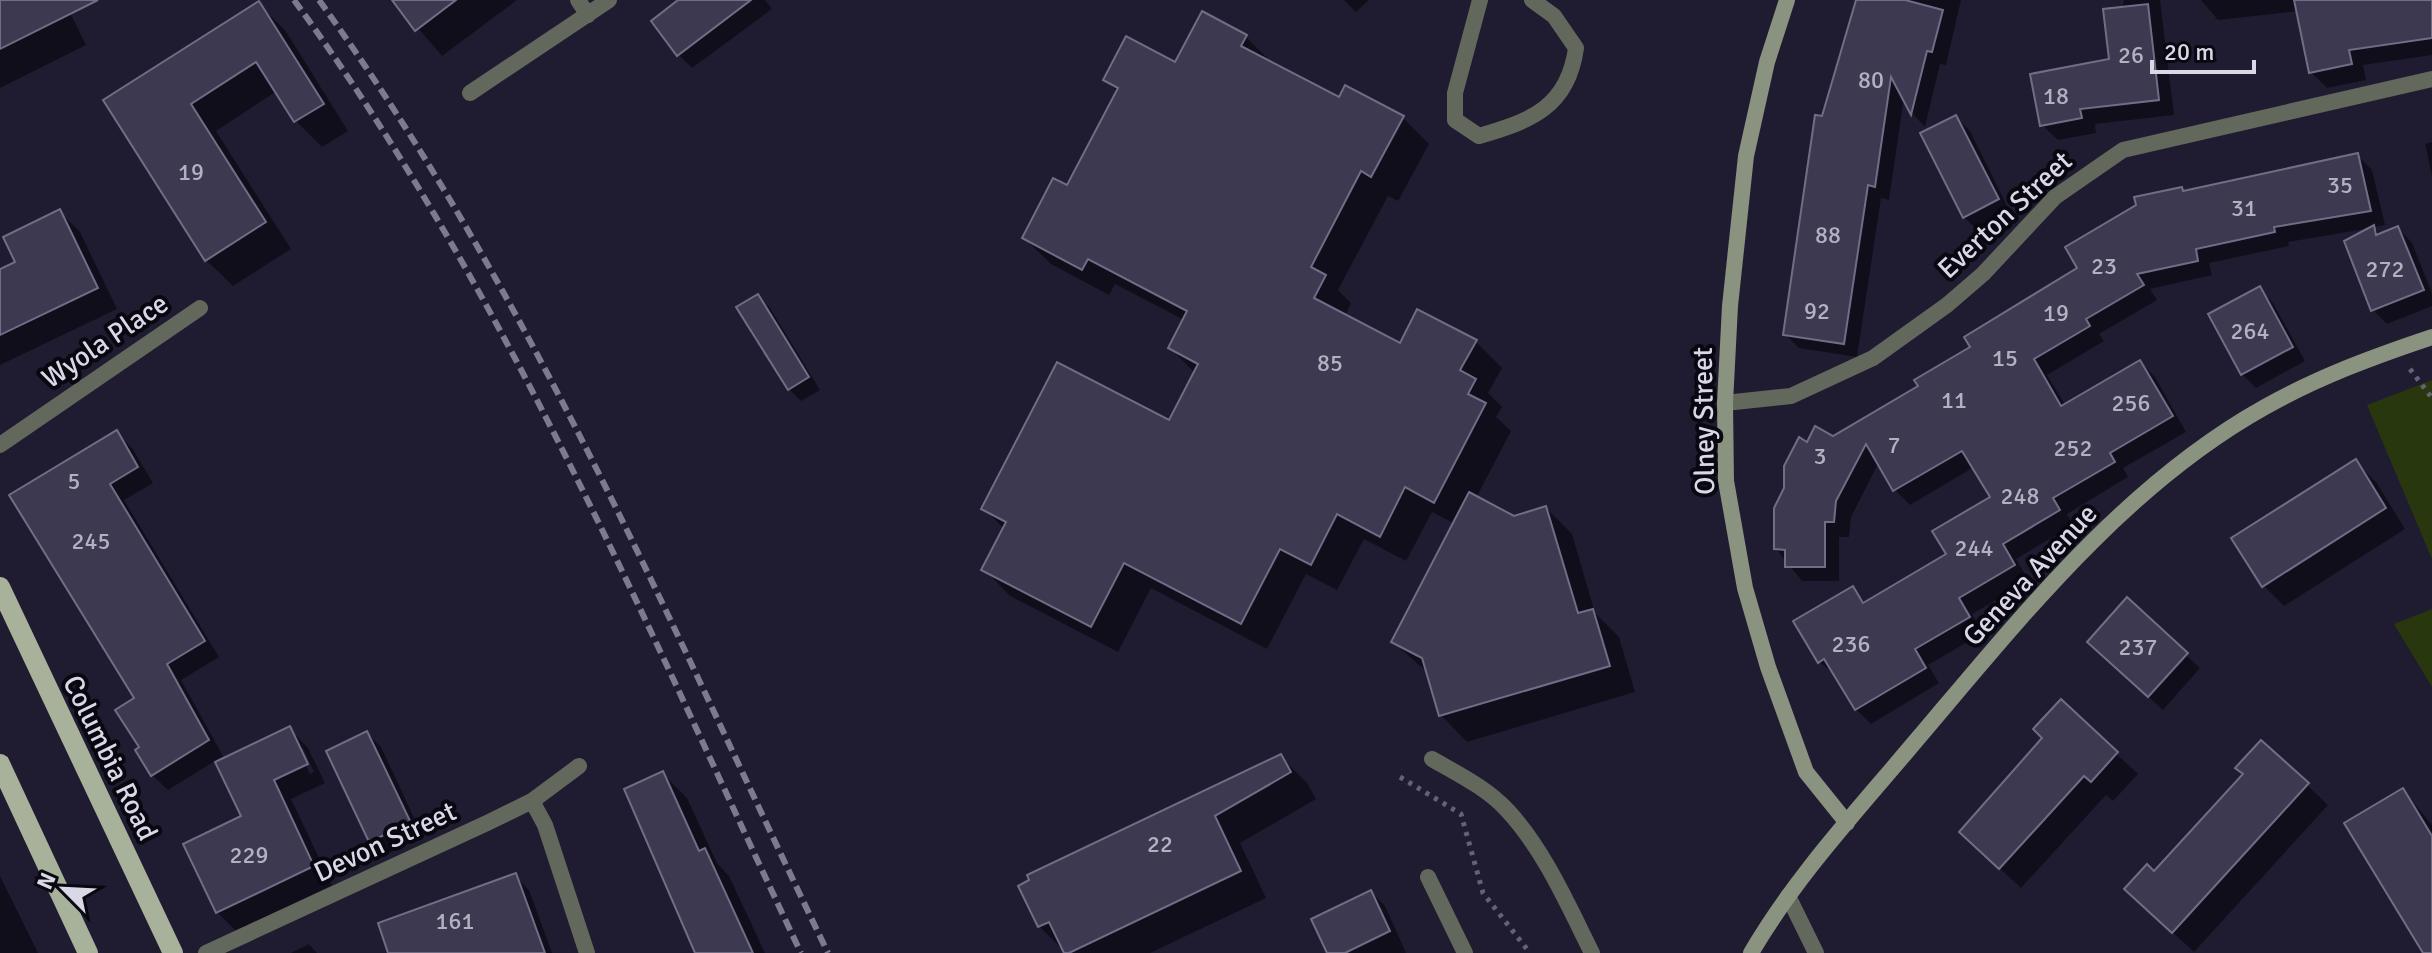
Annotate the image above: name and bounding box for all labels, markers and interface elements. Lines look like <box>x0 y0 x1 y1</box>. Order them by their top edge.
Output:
scale bar <box>2152 24 2254 74</box>
text: 20 m <box>2164 37 2214 67</box>
house number: 26 <box>2118 40 2144 70</box>
house number: 80 <box>1858 65 1884 95</box>
house number: 18 <box>2043 81 2069 111</box>
street label: Everton Street <box>1931 144 2079 286</box>
house number: 19 <box>178 157 204 187</box>
house number: 35 <box>2327 170 2353 200</box>
house number: 31 <box>2231 193 2257 223</box>
house number: 88 <box>1815 220 1841 250</box>
house number: 23 <box>2091 251 2117 281</box>
house number: 272 <box>2366 254 2404 284</box>
street label: Wyola Place <box>35 286 175 396</box>
house number: 92 <box>1804 296 1830 326</box>
house number: 19 <box>2043 298 2069 328</box>
house number: 264 <box>2231 316 2269 346</box>
house number: 15 <box>1992 343 2018 373</box>
street label: Olney Street <box>1686 347 1722 495</box>
house number: 85 <box>1317 348 1343 378</box>
house number: 11 <box>1941 385 1967 415</box>
house number: 256 <box>2112 388 2150 418</box>
house number: 7 <box>1888 430 1900 460</box>
house number: 252 <box>2054 433 2092 463</box>
house number: 3 <box>1814 441 1826 471</box>
house number: 5 <box>68 466 80 496</box>
house number: 248 <box>2001 481 2039 511</box>
street label: Geneva Avenue <box>1956 497 2104 653</box>
house number: 245 <box>72 526 110 556</box>
house number: 244 <box>1955 533 1993 563</box>
house number: 236 <box>1832 629 1870 659</box>
house number: 237 <box>2119 632 2157 662</box>
street label: Columbia Road <box>55 670 165 846</box>
street label: Devon Street <box>308 794 462 890</box>
house number: 22 <box>1147 829 1173 859</box>
house number: 229 <box>230 840 268 870</box>
north arrow <box>24 849 104 929</box>
text: N <box>31 869 62 894</box>
house number: 161 <box>436 906 474 936</box>

